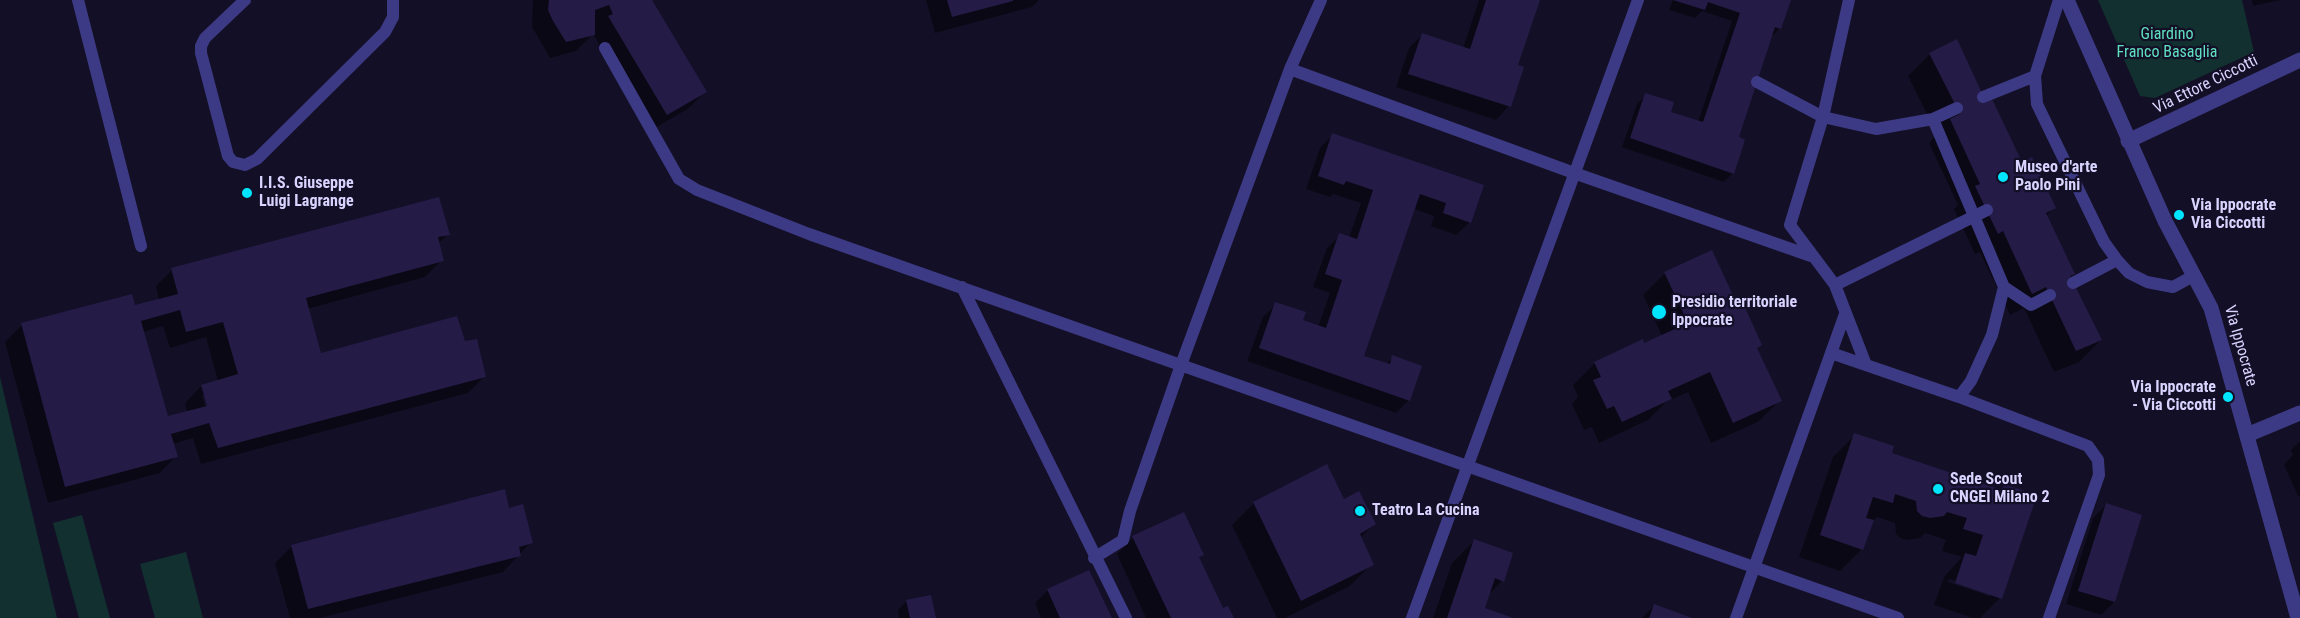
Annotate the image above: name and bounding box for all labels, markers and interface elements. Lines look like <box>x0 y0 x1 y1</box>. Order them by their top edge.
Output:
park label: Giardino Franco Basaglia <box>2117 25 2217 63</box>
street label: Via Ettore Ciccotti <box>2151 51 2261 119</box>
place label: Museo d'arte Paolo Pini <box>2015 158 2097 196</box>
marker: Museo d'arte Paolo Pini <box>1996 170 2010 184</box>
place label: I.I.S. Giuseppe Luigi Lagrange <box>259 174 354 212</box>
marker: I.I.S. Giuseppe Luigi Lagrange <box>240 186 254 200</box>
place label: Via Ippocrate Via Ciccotti <box>2191 196 2276 234</box>
marker: Via Ippocrate Via Ciccotti <box>2172 208 2186 222</box>
place label: Presidio territoriale Ippocrate <box>1672 293 1797 331</box>
marker: Presidio territoriale Ippocrate <box>1650 303 1668 321</box>
street label: Via Ippocrate <box>2219 303 2261 389</box>
place label: Via Ippocrate - Via Ciccotti <box>2131 378 2216 416</box>
marker: Via Ippocrate - Via Ciccotti <box>2221 390 2235 404</box>
place label: Sede Scout CNGEI Milano 2 <box>1950 470 2049 508</box>
marker: Sede Scout CNGEI Milano 2 <box>1931 482 1945 496</box>
place label: Teatro La Cucina <box>1372 501 1479 521</box>
marker: Teatro La Cucina <box>1353 504 1367 518</box>

